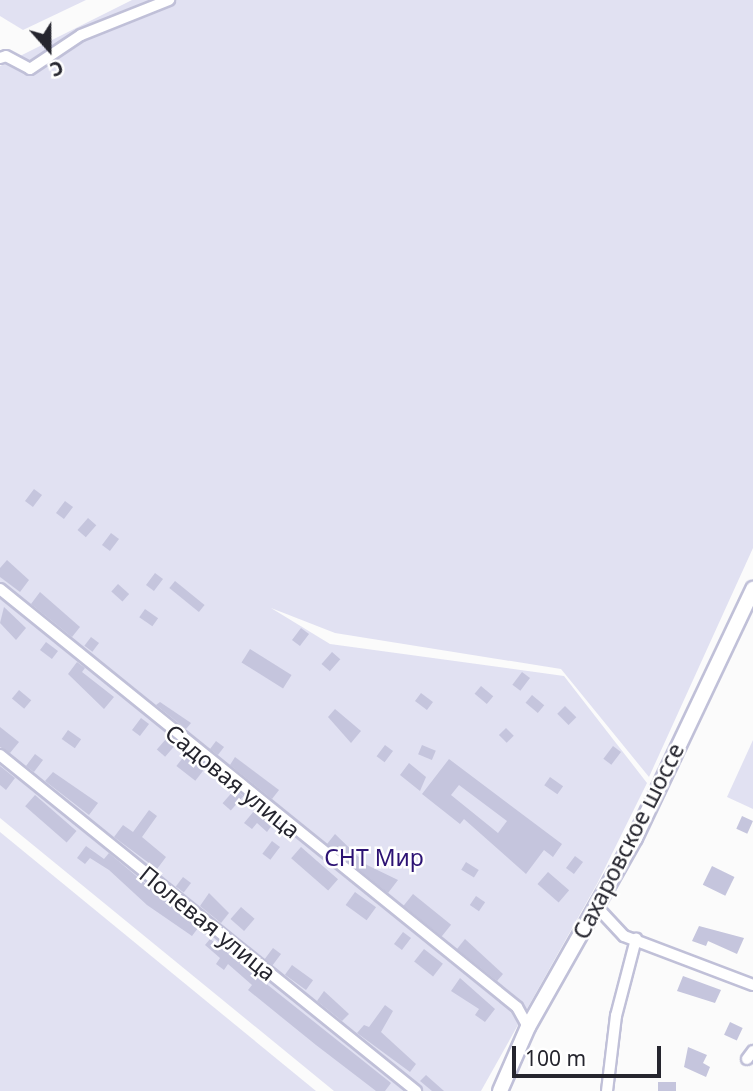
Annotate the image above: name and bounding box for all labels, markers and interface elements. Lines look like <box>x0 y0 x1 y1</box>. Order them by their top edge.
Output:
north arrow <box>14 14 84 84</box>
text: С <box>46 54 67 83</box>
street label: Садовая улица <box>160 718 306 844</box>
street label: Сахаровское шоссе <box>567 738 689 944</box>
park label: СНТ Мир <box>324 843 424 871</box>
street label: Полевая улица <box>134 860 282 986</box>
scale bar <box>515 1032 664 1076</box>
text: 100 m <box>525 1044 586 1072</box>

